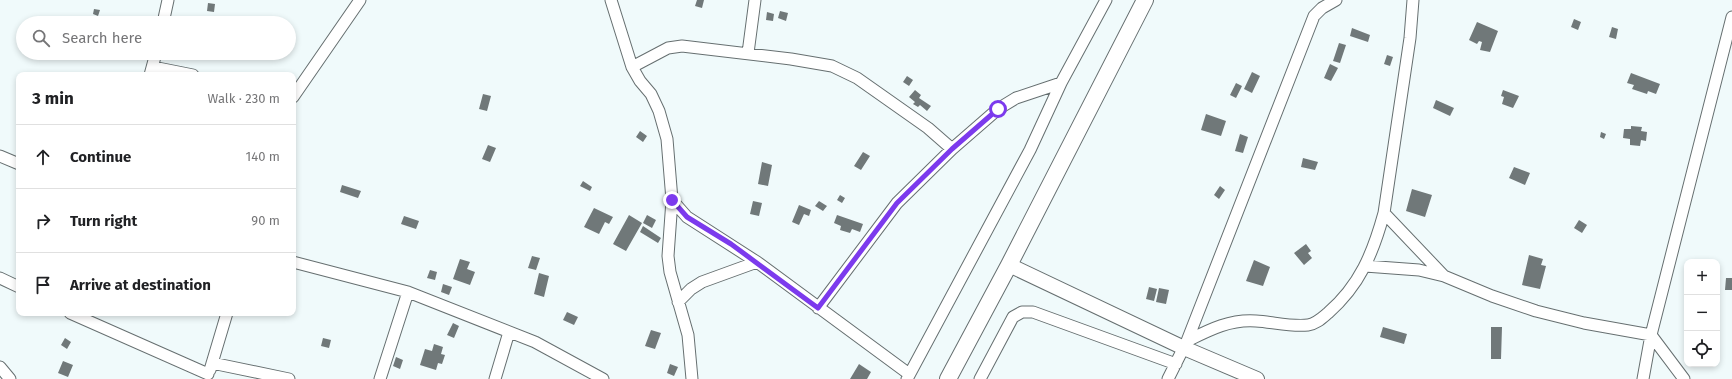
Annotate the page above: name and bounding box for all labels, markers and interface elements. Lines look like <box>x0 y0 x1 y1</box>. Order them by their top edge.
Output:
search box <box>16 16 296 60</box>
icon: search <box>30 27 52 49</box>
text: Search here <box>62 29 142 47</box>
text: 3 min <box>32 88 74 109</box>
text: Walk · 230 m <box>208 91 280 106</box>
route start <box>989 100 1007 118</box>
icon: ahead <box>32 146 54 168</box>
text: Continue <box>70 148 131 166</box>
text: 140 m <box>246 149 280 164</box>
route end <box>663 191 681 209</box>
icon: right <box>32 210 54 232</box>
text: Turn right <box>70 212 137 230</box>
text: 90 m <box>251 213 280 228</box>
map controls <box>1684 259 1720 367</box>
button: + <box>1684 259 1720 295</box>
icon: arrive <box>32 274 54 296</box>
text: Arrive at destination <box>70 276 211 294</box>
button: − <box>1684 295 1720 331</box>
button: locate <box>1684 331 1720 367</box>

